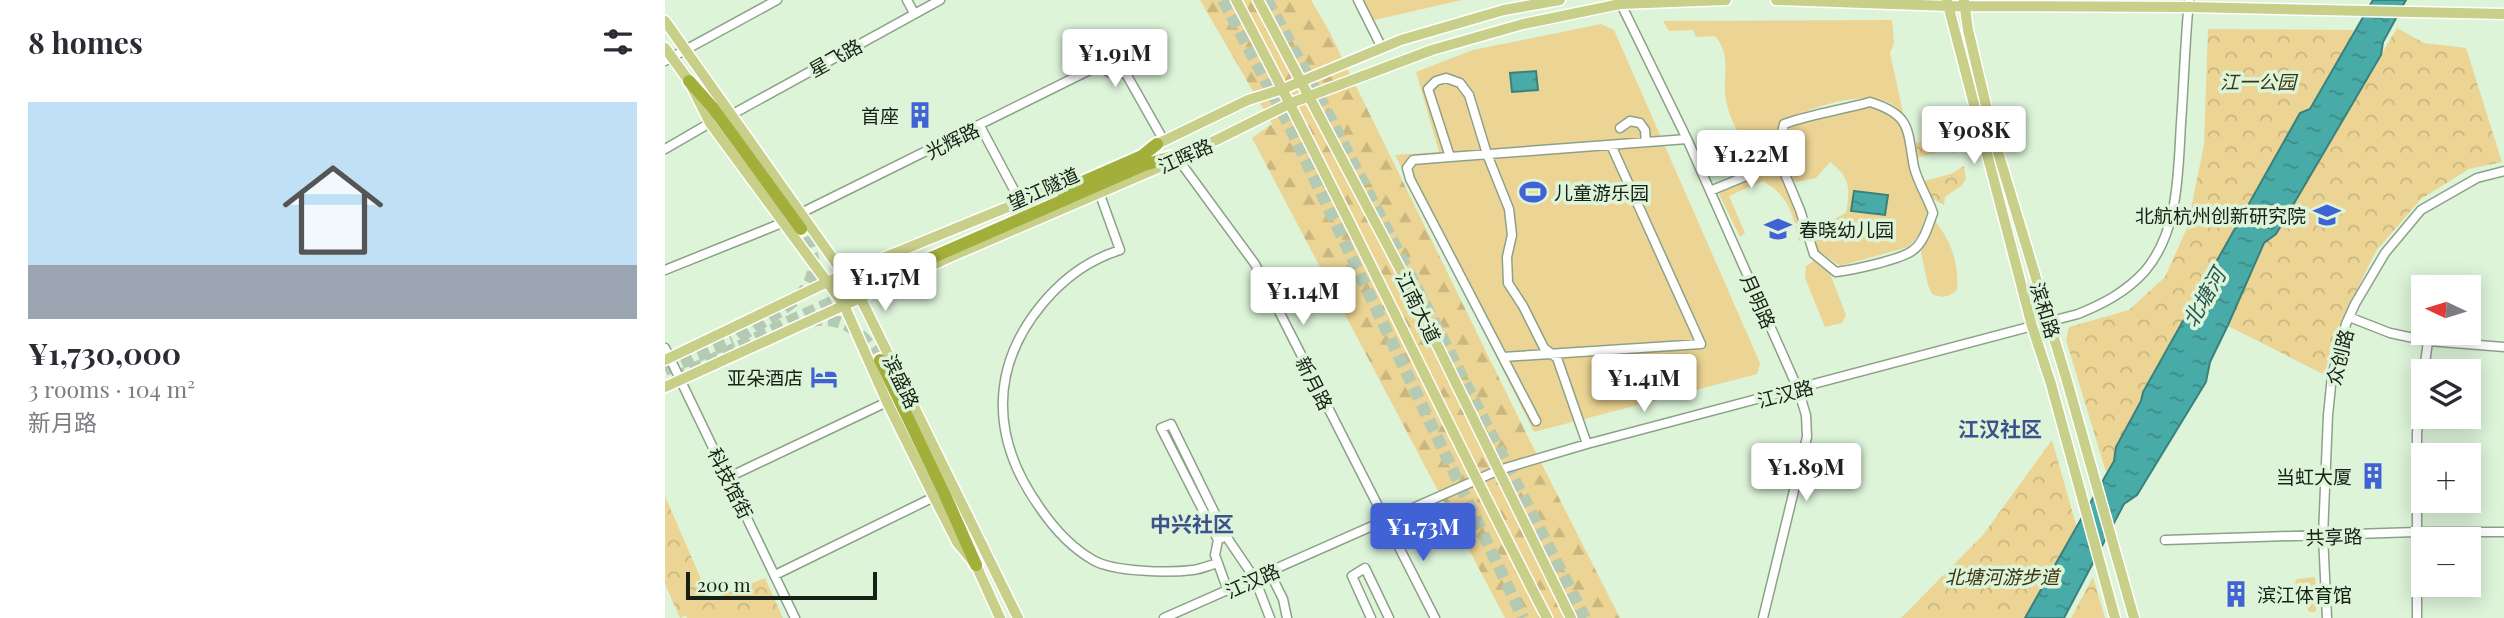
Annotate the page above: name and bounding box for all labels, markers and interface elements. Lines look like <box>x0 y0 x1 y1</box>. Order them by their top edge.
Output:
text: 8 homes <box>28 22 143 62</box>
icon: filters <box>599 23 637 61</box>
pin: ¥1.91M <box>1058 29 1172 89</box>
street label: 星飞路 <box>804 32 866 82</box>
text: ¥1.91M <box>1078 36 1152 67</box>
park label: 江一公园 <box>2220 68 2299 94</box>
building icon: 首座 <box>905 100 935 130</box>
place label: 首座 <box>861 102 899 128</box>
pin: ¥908K <box>1925 106 2023 166</box>
text: ¥908K <box>1938 113 2010 144</box>
street label: 光辉路 <box>921 116 983 164</box>
pin: ¥1.22M <box>1694 130 1808 190</box>
street label: 江晖路 <box>1154 132 1216 178</box>
text: ¥1.22M <box>1713 137 1789 168</box>
icon: home <box>270 147 396 273</box>
street label: 望江隧道 <box>1003 161 1083 215</box>
sports icon: 儿童游乐园 <box>1518 177 1548 207</box>
place label: 儿童游乐园 <box>1554 179 1649 205</box>
school or university icon: 北航杭州创新研究院 <box>2312 200 2342 230</box>
place label: 北航杭州创新研究院 <box>2135 202 2306 228</box>
school or university icon: 春晓幼儿园 <box>1763 214 1793 244</box>
place label: 春晓幼儿园 <box>1799 216 1894 242</box>
pin: ¥1.17M <box>828 254 942 313</box>
water label: 北塘河 <box>2175 259 2233 331</box>
text: ¥1.17M <box>849 260 921 291</box>
street label: 江南大道 <box>1391 267 1447 347</box>
pin: ¥1.14M <box>1246 268 1360 327</box>
street label: 月明路 <box>1736 270 1782 332</box>
text: ¥1.14M <box>1267 274 1339 305</box>
north arrow <box>2411 275 2481 345</box>
map controls <box>2411 275 2481 597</box>
street label: 滨和路 <box>2025 279 2067 341</box>
street label: 众创路 <box>2319 326 2359 388</box>
text: ¥1,730,000 <box>28 333 181 373</box>
street label: 滨盛路 <box>878 350 926 412</box>
street label: 新月路 <box>1290 352 1340 414</box>
pin: ¥1.41M <box>1587 354 1701 414</box>
button: layers <box>2411 359 2481 429</box>
text: ¥1.41M <box>1608 361 1680 392</box>
hotel icon: 亚朵酒店 <box>809 362 839 392</box>
place label: 亚朵酒店 <box>727 364 803 390</box>
text: 3 rooms · 104 m² <box>28 373 195 404</box>
street label: 江汉路 <box>1754 373 1816 413</box>
text: 新月路 <box>28 406 97 437</box>
district label: 江汉社区 <box>1958 414 2042 442</box>
street label: 科技馆街 <box>703 443 759 523</box>
button: + <box>2411 443 2481 513</box>
pin: ¥1.89M <box>1749 444 1863 503</box>
text: ¥1.89M <box>1767 450 1845 481</box>
building icon: 当虹大厦 <box>2358 461 2388 491</box>
place label: 当虹大厦 <box>2276 463 2352 489</box>
pin: ¥1.73M <box>1366 504 1480 563</box>
district label: 中兴社区 <box>1150 509 1234 537</box>
text: ¥1.73M <box>1386 510 1460 541</box>
street label: 共享路 <box>2305 522 2363 550</box>
button: − <box>2411 527 2481 597</box>
street label: 江汉路 <box>1221 557 1283 603</box>
park label: 北塘河游步道 <box>1945 563 2062 589</box>
scale bar <box>686 569 877 601</box>
text: 200 m <box>697 571 751 597</box>
building icon: 滨江体育馆 <box>2221 579 2251 609</box>
place label: 滨江体育馆 <box>2257 581 2352 607</box>

